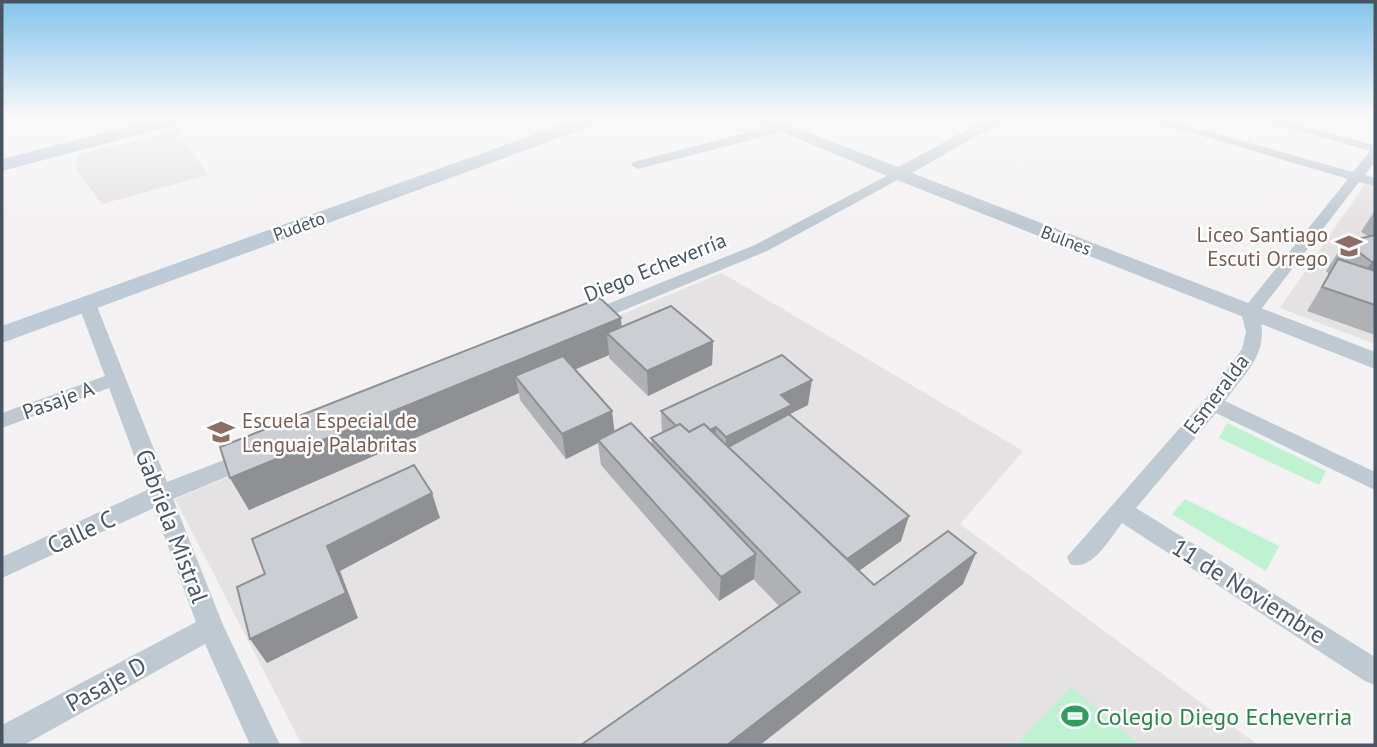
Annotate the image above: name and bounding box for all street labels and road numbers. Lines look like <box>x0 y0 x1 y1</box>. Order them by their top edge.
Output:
street label: Pudeto <box>270 206 328 246</box>
street label: Bulnes <box>1038 220 1094 260</box>
street label: Diego Echeverría <box>580 226 730 308</box>
street label: Esmeralda <box>1177 349 1255 439</box>
street label: Pasaje A <box>19 374 98 425</box>
street label: Gabriela Mistral <box>128 445 216 607</box>
street label: Calle C <box>42 503 120 561</box>
street label: 11 de Noviembre <box>1166 531 1332 651</box>
street label: Pasaje D <box>60 649 152 719</box>

